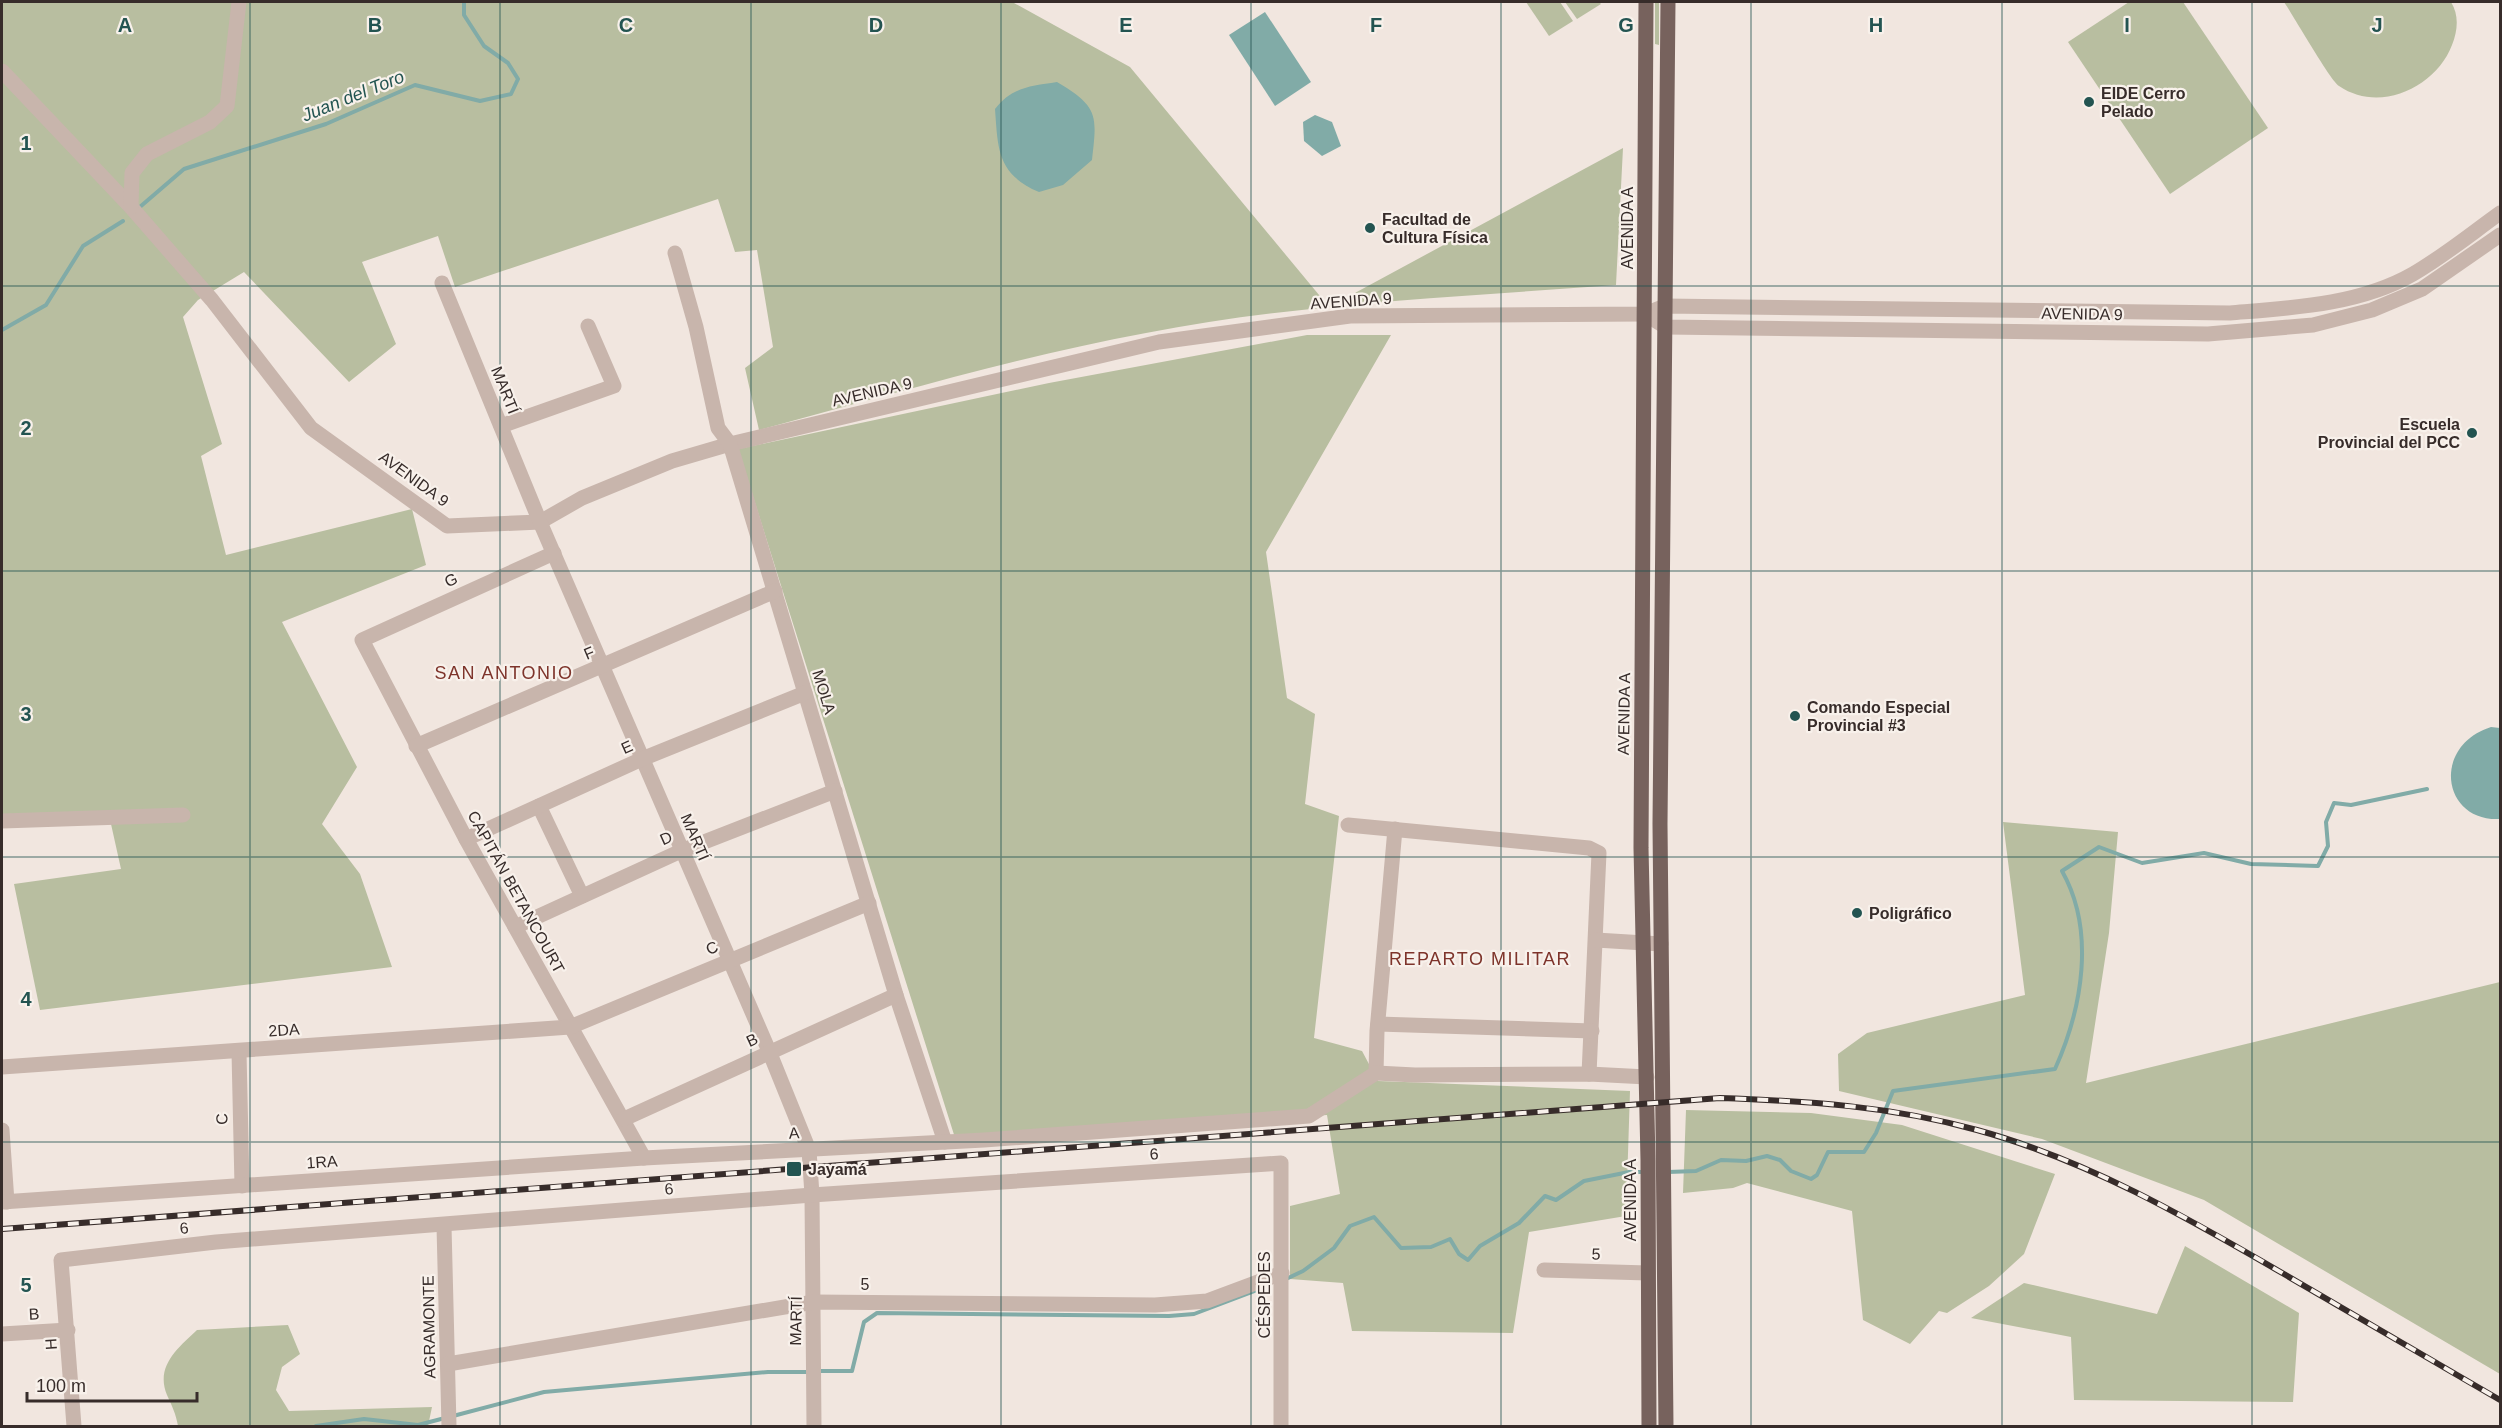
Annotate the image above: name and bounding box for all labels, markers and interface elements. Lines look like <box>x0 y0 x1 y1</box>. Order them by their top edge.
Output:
text: A <box>118 14 132 36</box>
text: B <box>368 14 382 36</box>
text: C <box>619 14 633 36</box>
text: D <box>869 14 883 36</box>
text: E <box>1119 14 1133 36</box>
text: F <box>1370 14 1382 36</box>
text: G <box>1618 14 1634 36</box>
text: H <box>1869 14 1883 36</box>
text: I <box>2124 14 2130 36</box>
text: J <box>2371 14 2383 36</box>
water label: Juan del Toro <box>298 66 407 126</box>
place label: EIDE Cerro Pelado <box>2101 85 2186 120</box>
marker: EIDE Cerro Pelado <box>2082 95 2096 109</box>
text: 1 <box>20 132 32 154</box>
street label: AVENIDA A <box>1619 186 1636 269</box>
place label: Facultad de Cultura Física <box>1382 211 1488 246</box>
marker: Facultad de Cultura Física <box>1363 221 1377 235</box>
street label: AVENIDA 9 <box>1310 290 1392 312</box>
street label: AVENIDA 9 <box>2041 305 2123 323</box>
street label: MARTÍ <box>488 364 523 417</box>
street label: AVENIDA 9 <box>830 375 914 409</box>
place label: Escuela Provincial del PCC <box>2318 416 2460 451</box>
text: 2 <box>20 417 32 439</box>
marker: Escuela Provincial del PCC <box>2465 426 2479 440</box>
street label: AVENIDA 9 <box>376 448 452 510</box>
street label: G <box>442 570 460 590</box>
street label: F <box>581 643 597 663</box>
district label: SAN ANTONIO <box>434 663 574 683</box>
street label: MOLA <box>809 668 839 716</box>
street label: AVENIDA A <box>1615 672 1633 755</box>
place label: Comando Especial Provincial #3 <box>1807 699 1950 734</box>
text: 3 <box>20 703 32 725</box>
marker: Comando Especial Provincial #3 <box>1788 709 1802 723</box>
street label: E <box>619 737 635 757</box>
street label: CAPITÁN BETANCOURT <box>464 808 569 976</box>
street label: MARTÍ <box>678 811 714 864</box>
street label: D <box>657 828 675 848</box>
place label: Poligráfico <box>1869 905 1952 922</box>
marker: Poligráfico <box>1850 906 1864 920</box>
street label: C <box>703 938 721 958</box>
district label: REPARTO MILITAR <box>1389 949 1571 969</box>
text: 4 <box>20 988 32 1010</box>
street label: 2DA <box>268 1020 300 1040</box>
street label: B <box>744 1030 760 1050</box>
street label: C <box>213 1113 231 1125</box>
street label: A <box>788 1124 800 1142</box>
street label: 6 <box>1149 1145 1159 1163</box>
street label: 1RA <box>306 1152 338 1172</box>
street label: AVENIDA A <box>1622 1158 1639 1241</box>
marker: Jayamá <box>785 1160 803 1178</box>
place label: Jayamá <box>808 1161 867 1178</box>
street label: 6 <box>664 1180 674 1198</box>
street label: 6 <box>179 1219 189 1237</box>
street label: 5 <box>1591 1245 1601 1263</box>
street label: CÉSPEDES <box>1255 1251 1273 1339</box>
text: 5 <box>20 1274 32 1296</box>
street label: AGRAMONTE <box>420 1275 438 1379</box>
street label: 5 <box>861 1276 870 1293</box>
street label: MARTÍ <box>786 1296 805 1346</box>
street label: B <box>28 1305 40 1323</box>
street label: H <box>42 1338 60 1350</box>
scale bar <box>27 1365 196 1403</box>
text: 100 m <box>36 1376 86 1396</box>

